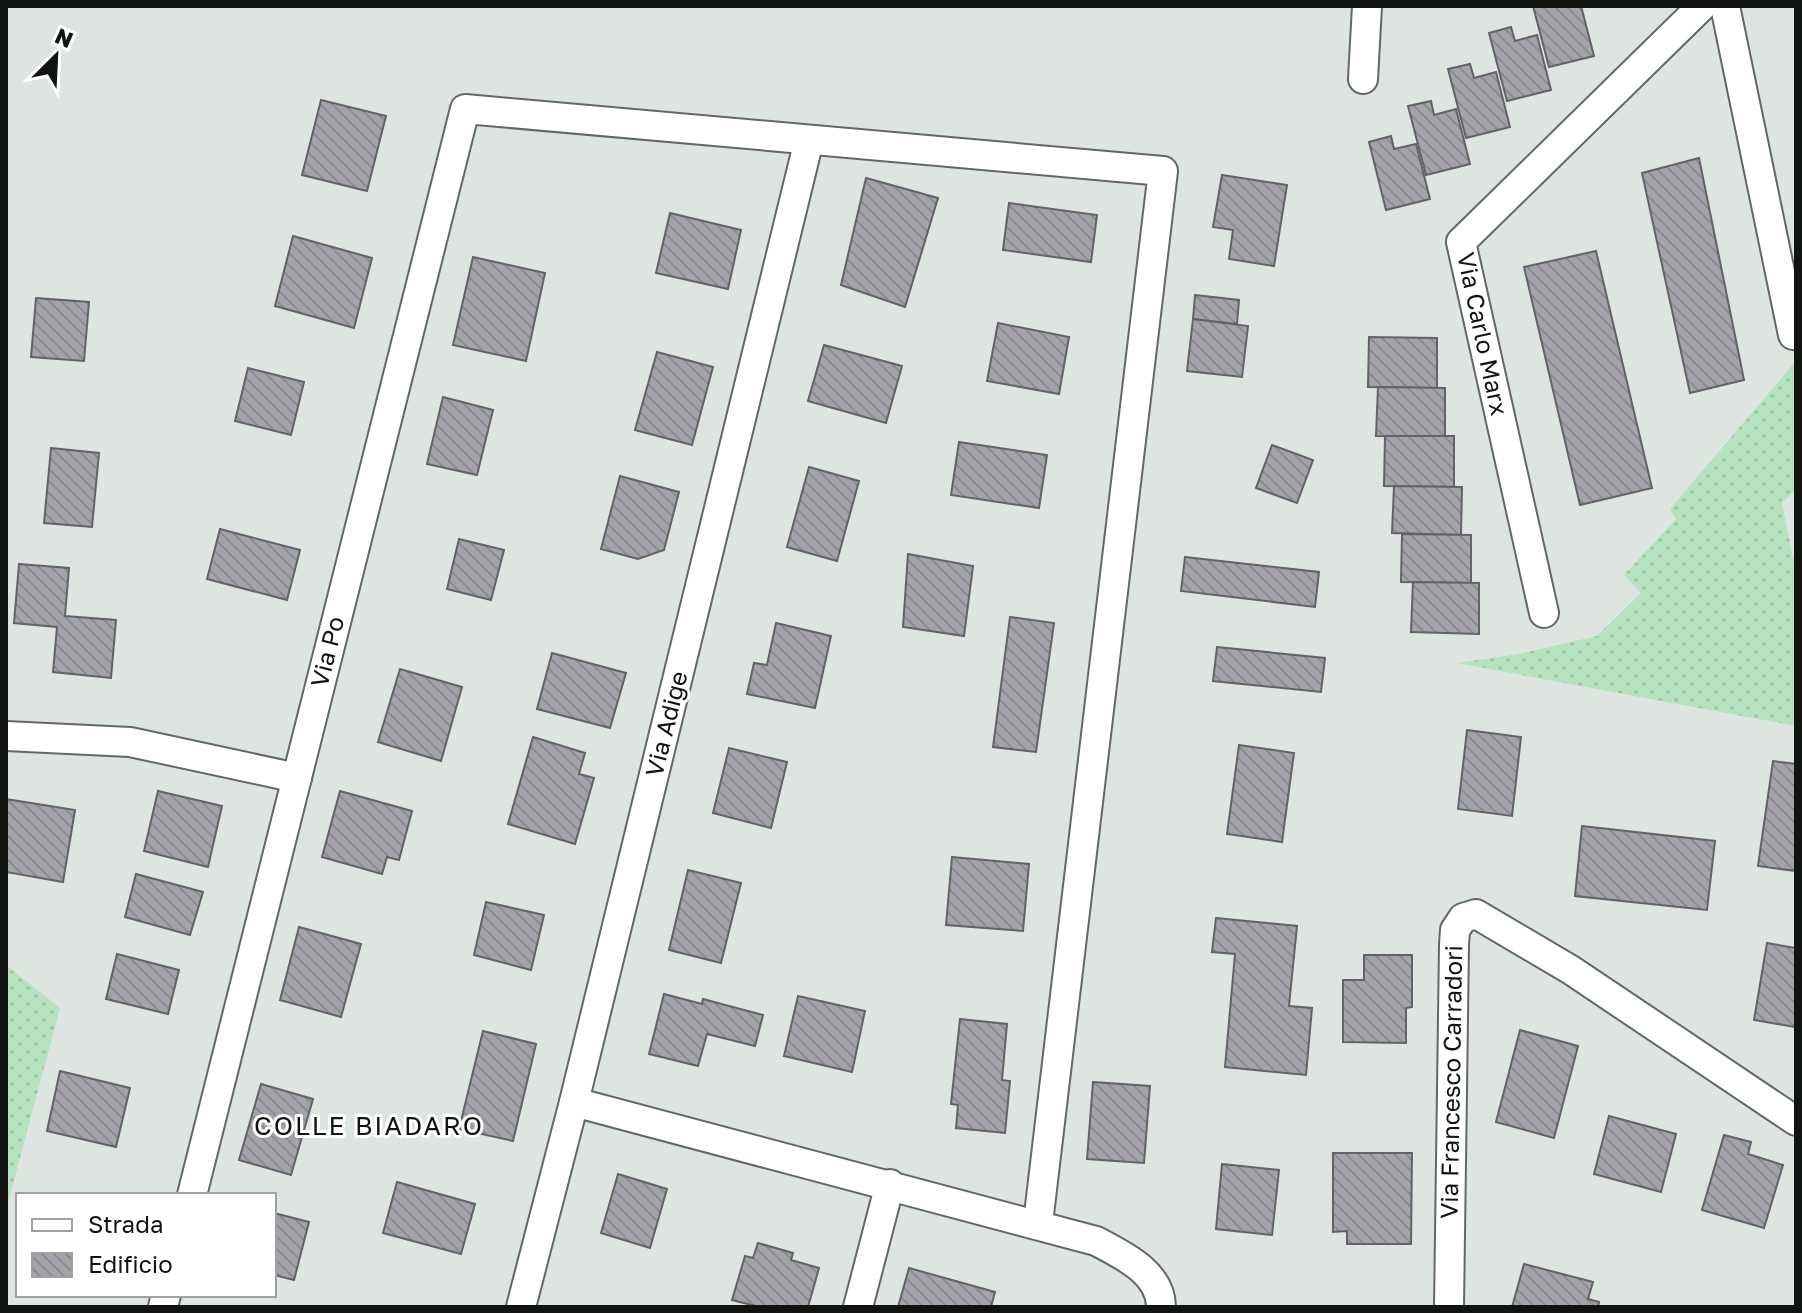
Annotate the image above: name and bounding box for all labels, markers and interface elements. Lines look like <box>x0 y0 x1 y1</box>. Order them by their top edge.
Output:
north arrow <box>16 16 96 96</box>
text: N <box>51 22 77 53</box>
street label: Via Carlo Marx <box>1452 249 1515 418</box>
street label: Via Po <box>304 613 349 690</box>
street label: Via Adige <box>638 668 693 779</box>
street label: Via Francesco Carradori <box>1434 945 1467 1219</box>
district label: COLLE BIADARO <box>254 1110 484 1141</box>
legend <box>16 1193 276 1297</box>
text: Strada <box>88 1209 163 1238</box>
text: Edificio <box>88 1249 173 1278</box>

